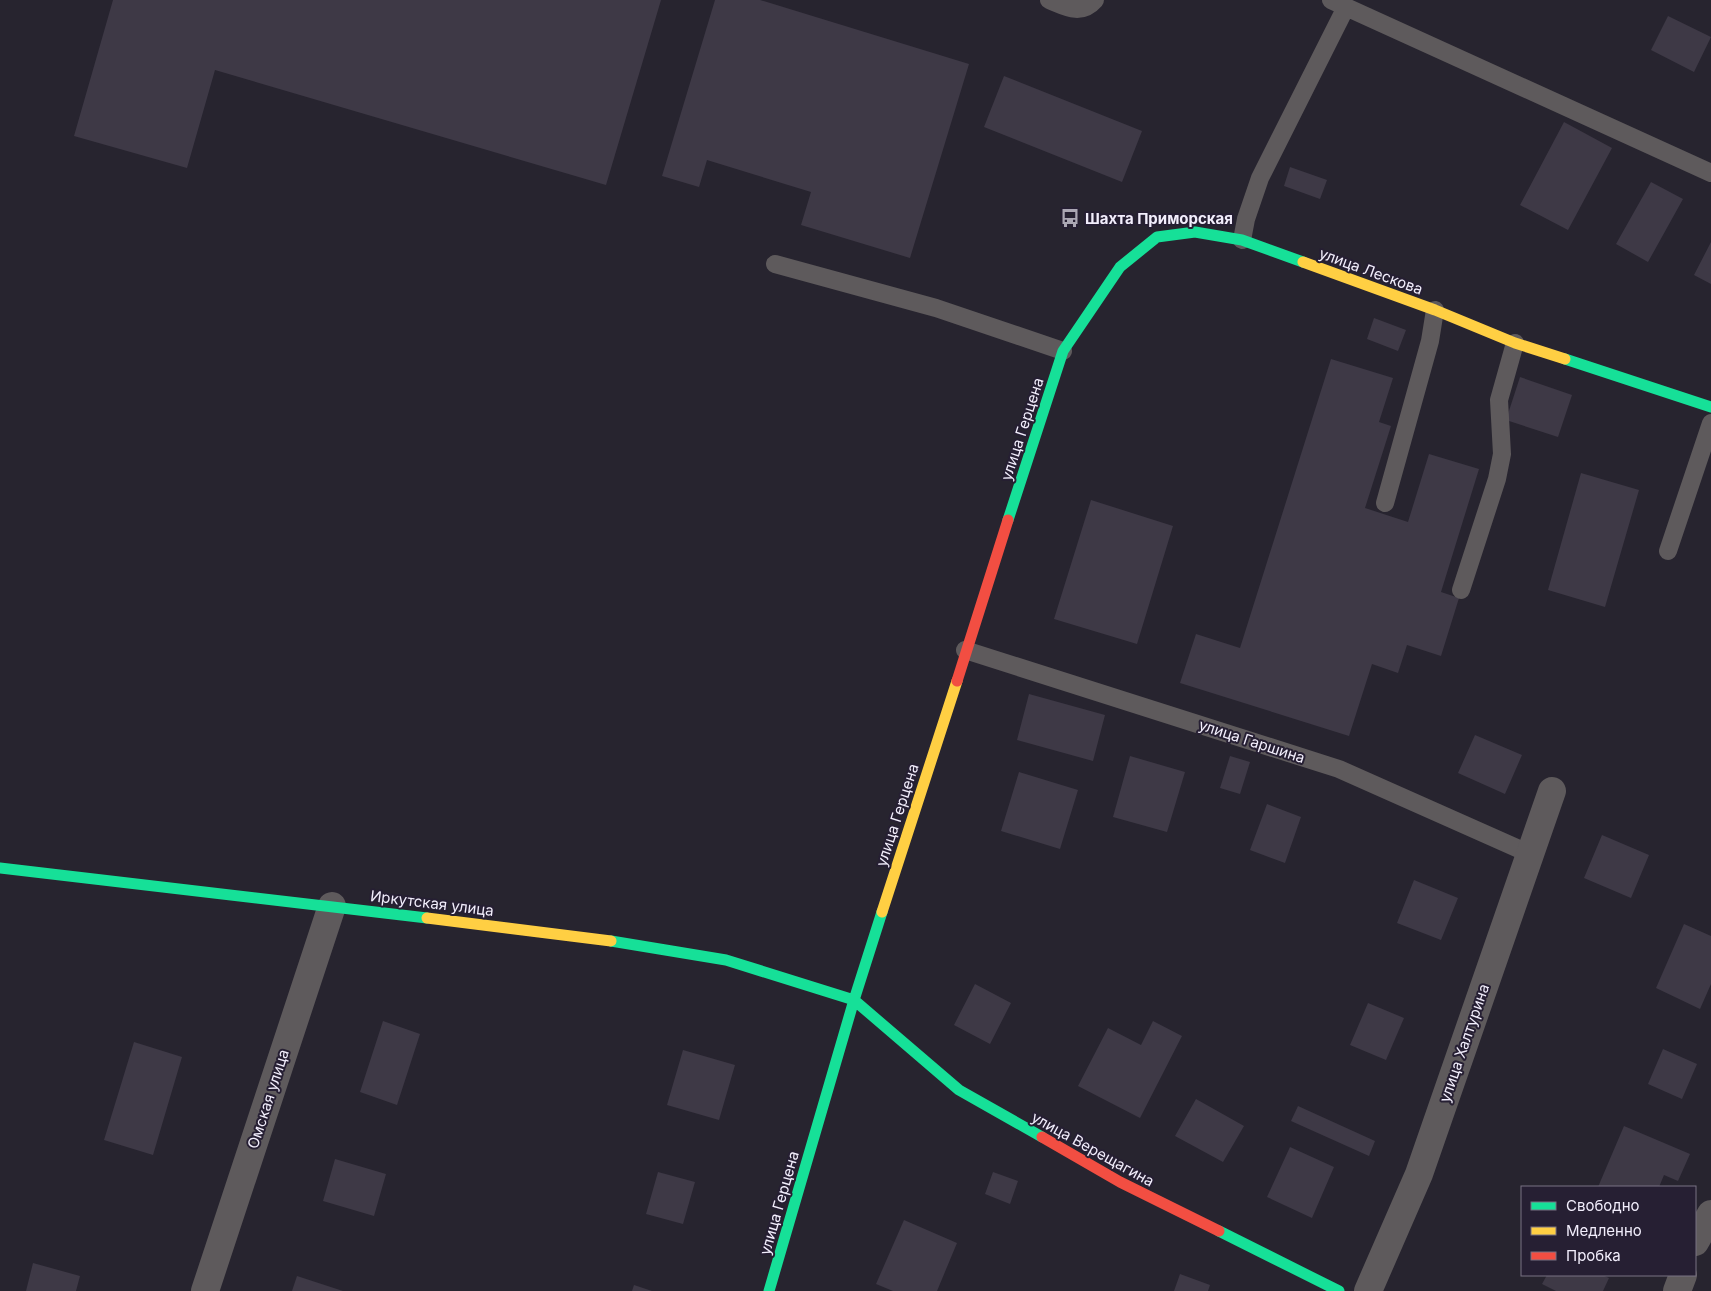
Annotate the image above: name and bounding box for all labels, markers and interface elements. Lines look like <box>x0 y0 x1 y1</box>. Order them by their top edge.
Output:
bus stop icon: Шахта Приморская <box>1059 207 1081 229</box>
place label: Шахта Приморская <box>1085 209 1233 228</box>
street label: улица Лескова <box>1317 243 1425 299</box>
street label: улица Герцена <box>996 375 1048 483</box>
street label: улица Гаршина <box>1197 715 1307 767</box>
street label: улица Герцена <box>871 761 923 869</box>
street label: Иркутская улица <box>369 886 495 920</box>
street label: улица Халтурина <box>1435 981 1493 1105</box>
street label: Омская улица <box>243 1047 293 1151</box>
street label: улица Верещагина <box>1028 1107 1158 1191</box>
street label: улица Герцена <box>755 1149 803 1257</box>
legend <box>1521 1186 1696 1276</box>
text: Свободно <box>1566 1196 1640 1215</box>
text: Медленно <box>1566 1221 1642 1240</box>
text: Пробка <box>1566 1246 1621 1265</box>

